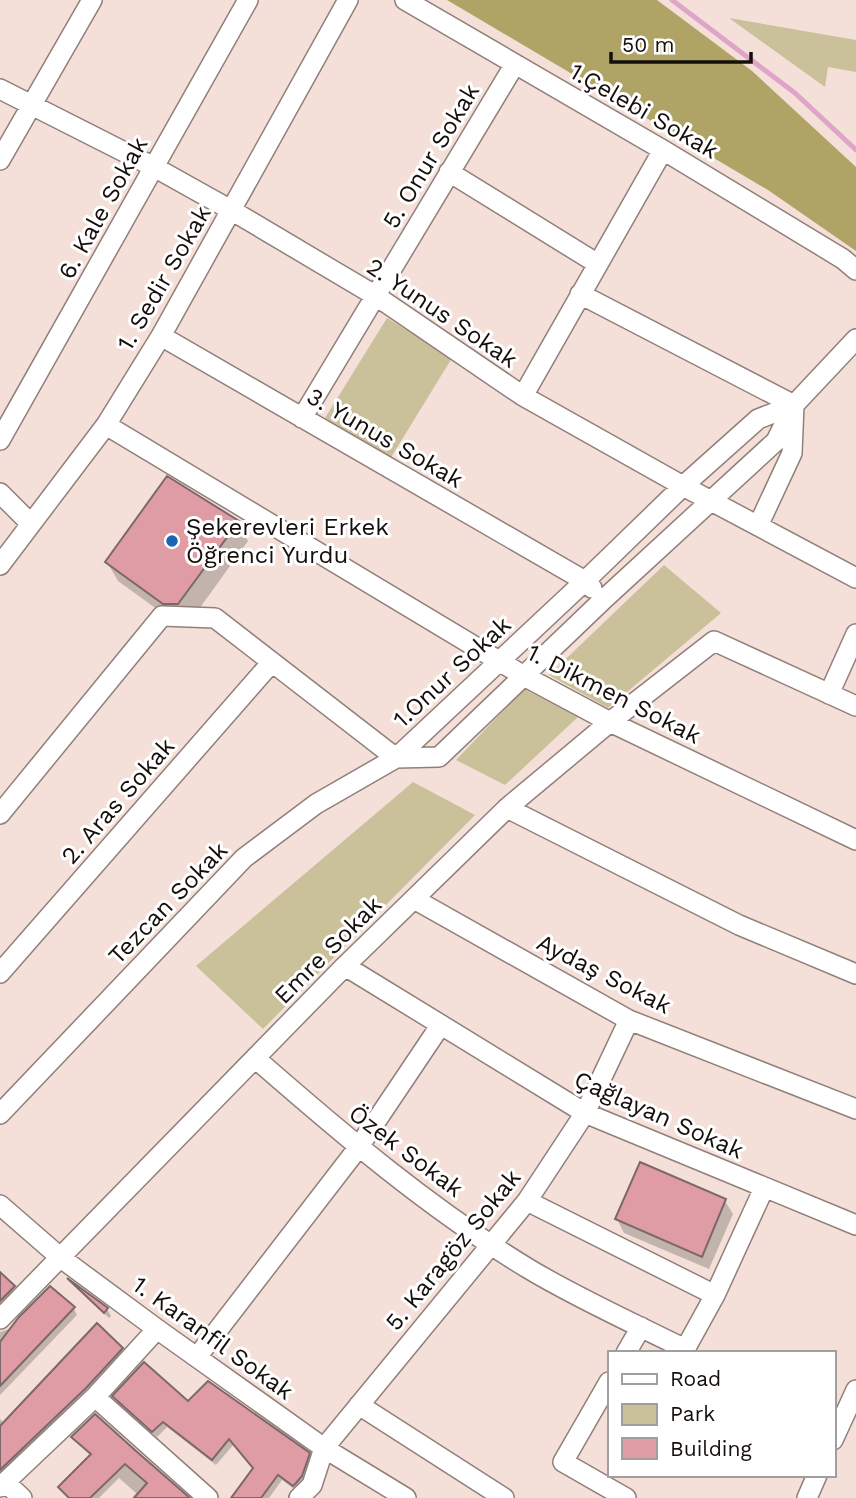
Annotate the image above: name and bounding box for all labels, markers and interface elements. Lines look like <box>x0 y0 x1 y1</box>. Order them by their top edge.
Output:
scale bar <box>611 21 751 65</box>
text: 50 m <box>622 32 674 57</box>
street label: 1.Çelebi Sokak <box>565 57 723 165</box>
street label: 5. Onur Sokak <box>377 78 485 233</box>
street label: 6. Kale Sokak <box>52 132 154 284</box>
street label: 1. Sedir Sokak <box>111 200 217 355</box>
street label: 2. Yunus Sokak <box>361 252 523 374</box>
street label: 3. Yunus Sokak <box>302 382 468 494</box>
place label: Şekerevleri Erkek Öğrenci Yurdu <box>186 513 389 569</box>
marker: Şekerevleri Erkek Öğrenci Yurdu <box>164 533 180 549</box>
street label: 1.Onur Sokak <box>388 610 517 733</box>
street label: 1. Dikmen Sokak <box>522 638 706 750</box>
street label: 2. Aras Sokak <box>56 732 181 870</box>
street label: Tezcan Sokak <box>103 836 233 970</box>
street label: Emre Sokak <box>269 890 388 1009</box>
street label: Aydaş Sokak <box>532 928 676 1020</box>
street label: Çağlayan Sokak <box>570 1065 748 1165</box>
street label: Özek Sokak <box>343 1099 469 1203</box>
street label: 5. Karagöz Sokak <box>380 1164 527 1336</box>
street label: 1. Karanfil Sokak <box>127 1270 299 1406</box>
legend <box>608 1351 835 1477</box>
text: Road <box>670 1366 721 1391</box>
text: Park <box>670 1401 715 1426</box>
text: Building <box>670 1436 752 1461</box>

